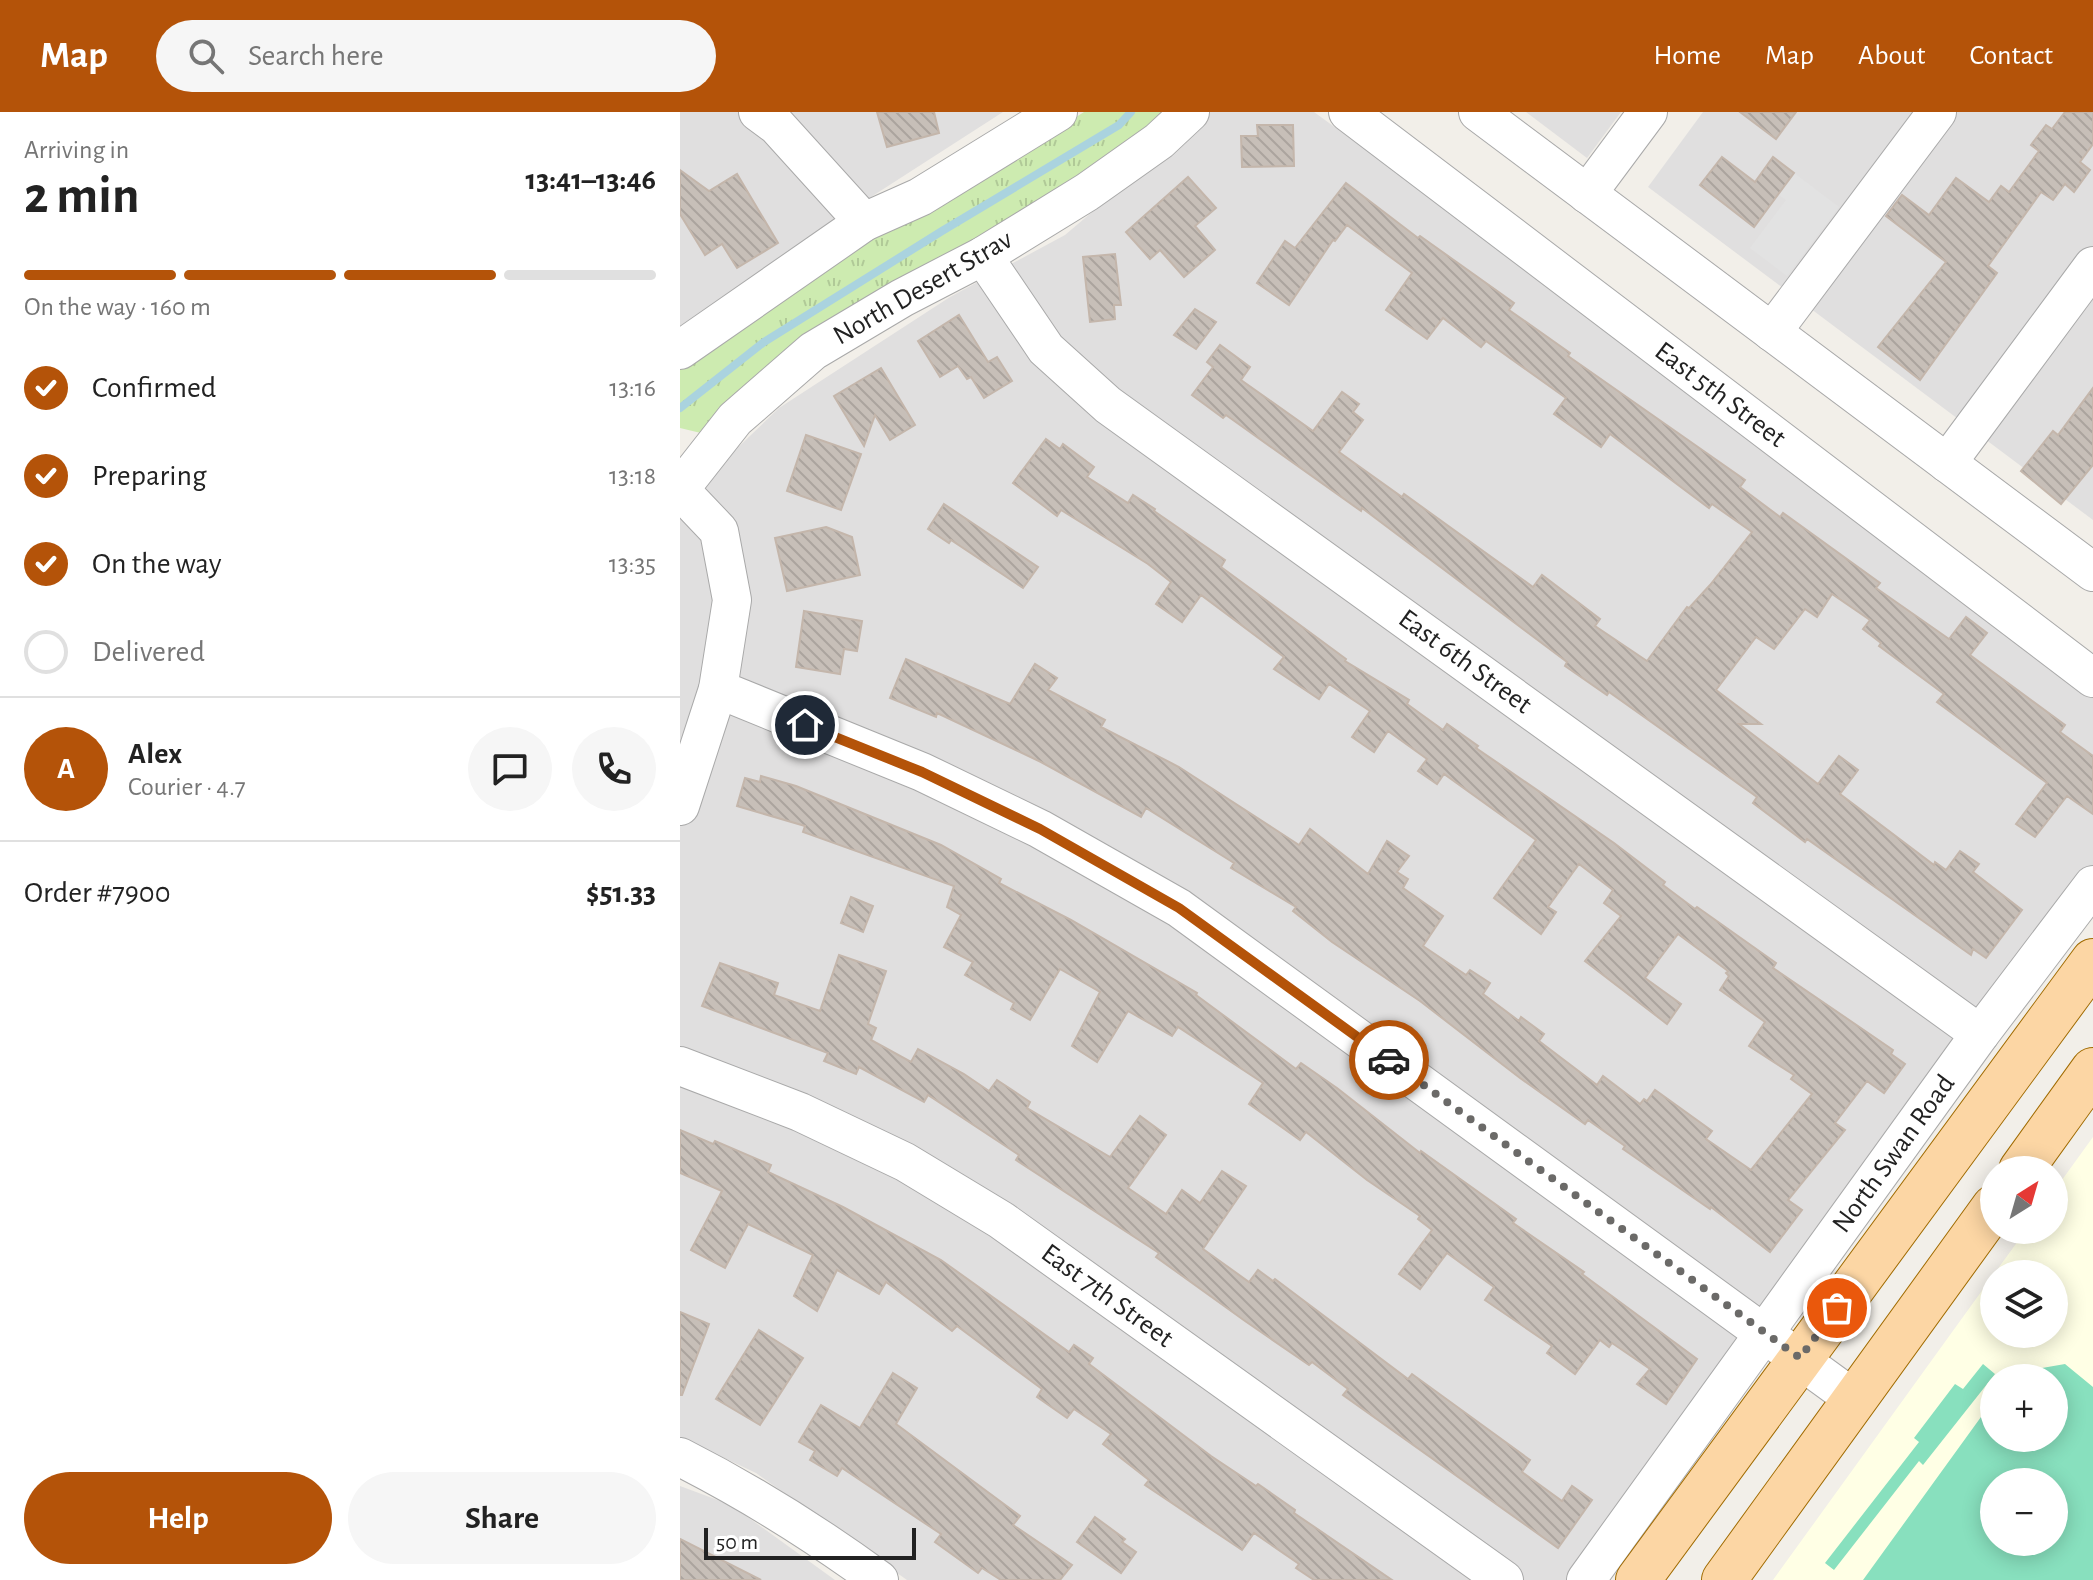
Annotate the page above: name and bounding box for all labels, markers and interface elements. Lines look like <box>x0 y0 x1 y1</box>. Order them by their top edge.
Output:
search box <box>156 20 716 92</box>
icon: search <box>184 34 228 78</box>
text: Map <box>40 37 108 75</box>
text: Search here <box>248 41 384 71</box>
text: Home <box>1654 42 1721 70</box>
text: Map <box>1765 42 1814 70</box>
text: About <box>1858 42 1926 70</box>
text: Contact <box>1970 42 2053 70</box>
text: Arriving in <box>24 137 129 163</box>
text: 13:41–13:46 <box>526 165 656 195</box>
text: 2 min <box>24 170 139 222</box>
street label: North Desert Strav <box>829 225 1017 350</box>
text: On the way · 160 m <box>24 294 211 320</box>
street label: East 5th Street <box>1649 337 1791 453</box>
icon: check <box>24 366 68 410</box>
text: Confirmed <box>92 373 216 403</box>
text: 13:16 <box>609 375 656 401</box>
icon: check <box>24 454 68 498</box>
text: Preparing <box>92 461 207 491</box>
text: 13:18 <box>609 463 656 489</box>
icon: check <box>24 542 68 586</box>
text: On the way <box>92 549 221 579</box>
text: 13:35 <box>609 551 656 577</box>
street label: East 6th Street <box>1393 605 1537 719</box>
text: Delivered <box>92 637 205 667</box>
pin <box>771 691 839 759</box>
icon: home <box>783 703 827 747</box>
button: chat <box>468 727 552 811</box>
button: phone <box>572 727 656 811</box>
text: Alex <box>128 739 182 769</box>
text: A <box>57 754 75 784</box>
text: Courier · 4.7 <box>128 774 246 800</box>
text: Order #7900 <box>24 878 171 908</box>
text: $51.33 <box>586 878 656 908</box>
courier <box>1349 1020 1429 1100</box>
icon: car <box>1367 1038 1411 1082</box>
street label: North Swan Road <box>1828 1070 1960 1238</box>
north arrow <box>1980 1156 2068 1244</box>
map controls <box>1980 1156 2068 1556</box>
street label: East 7th Street <box>1036 1239 1178 1353</box>
button: layers <box>1980 1260 2068 1348</box>
pin <box>1803 1274 1871 1342</box>
icon: bag <box>1815 1286 1859 1330</box>
button: + <box>1980 1364 2068 1452</box>
button: − <box>1980 1468 2068 1556</box>
button: Help <box>24 1472 332 1564</box>
button: Share <box>348 1472 656 1564</box>
scale bar <box>704 1524 916 1560</box>
text: 50 m <box>716 1531 758 1553</box>

